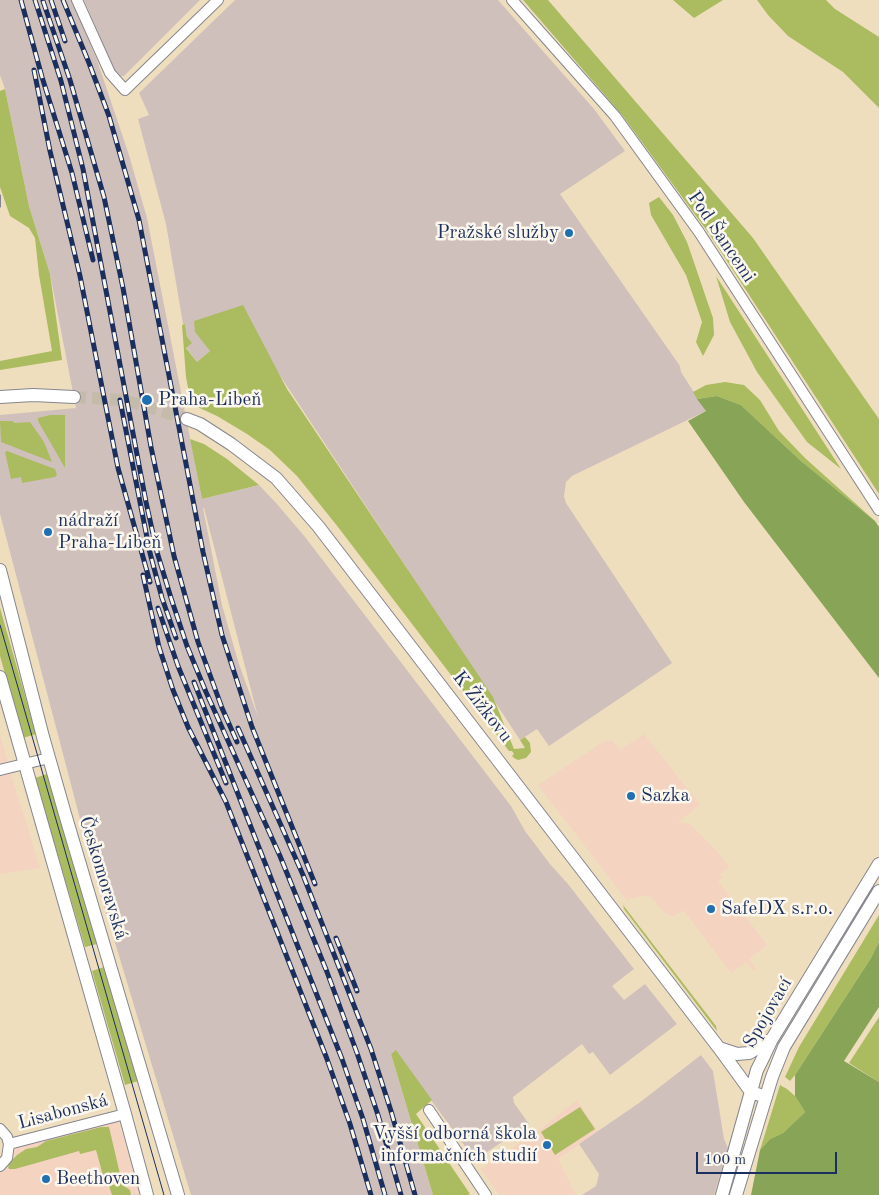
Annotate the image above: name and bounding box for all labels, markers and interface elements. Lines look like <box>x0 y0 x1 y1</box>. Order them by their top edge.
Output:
street label: Pod Šancemi <box>682 187 760 287</box>
place label: Pražské služby <box>437 222 559 244</box>
marker: Pražské služby <box>563 227 575 239</box>
place label: Praha-Libeň <box>158 389 261 411</box>
marker: Praha-Libeň <box>140 393 154 407</box>
place label: nádraží Praha-Libeň <box>58 510 161 554</box>
marker: nádraží Praha-Libeň <box>42 526 54 538</box>
street label: K Žižkovu <box>447 667 517 747</box>
place label: Sazka <box>641 785 690 807</box>
marker: Sazka <box>625 790 637 802</box>
street label: Českomoravská <box>73 814 133 942</box>
place label: SafeDX s.r.o. <box>721 898 833 920</box>
marker: SafeDX s.r.o. <box>705 903 717 915</box>
street label: Spojovací <box>739 974 797 1052</box>
street label: Lisabonská <box>15 1089 111 1135</box>
place label: Vyšší odborná škola informačních studií <box>372 1123 537 1167</box>
marker: Vyšší odborná škola informačních studií <box>541 1139 553 1151</box>
scale bar <box>699 1142 840 1174</box>
text: 100 m <box>704 1153 746 1168</box>
place label: Beethoven <box>56 1168 140 1190</box>
marker: Beethoven <box>40 1173 52 1185</box>

